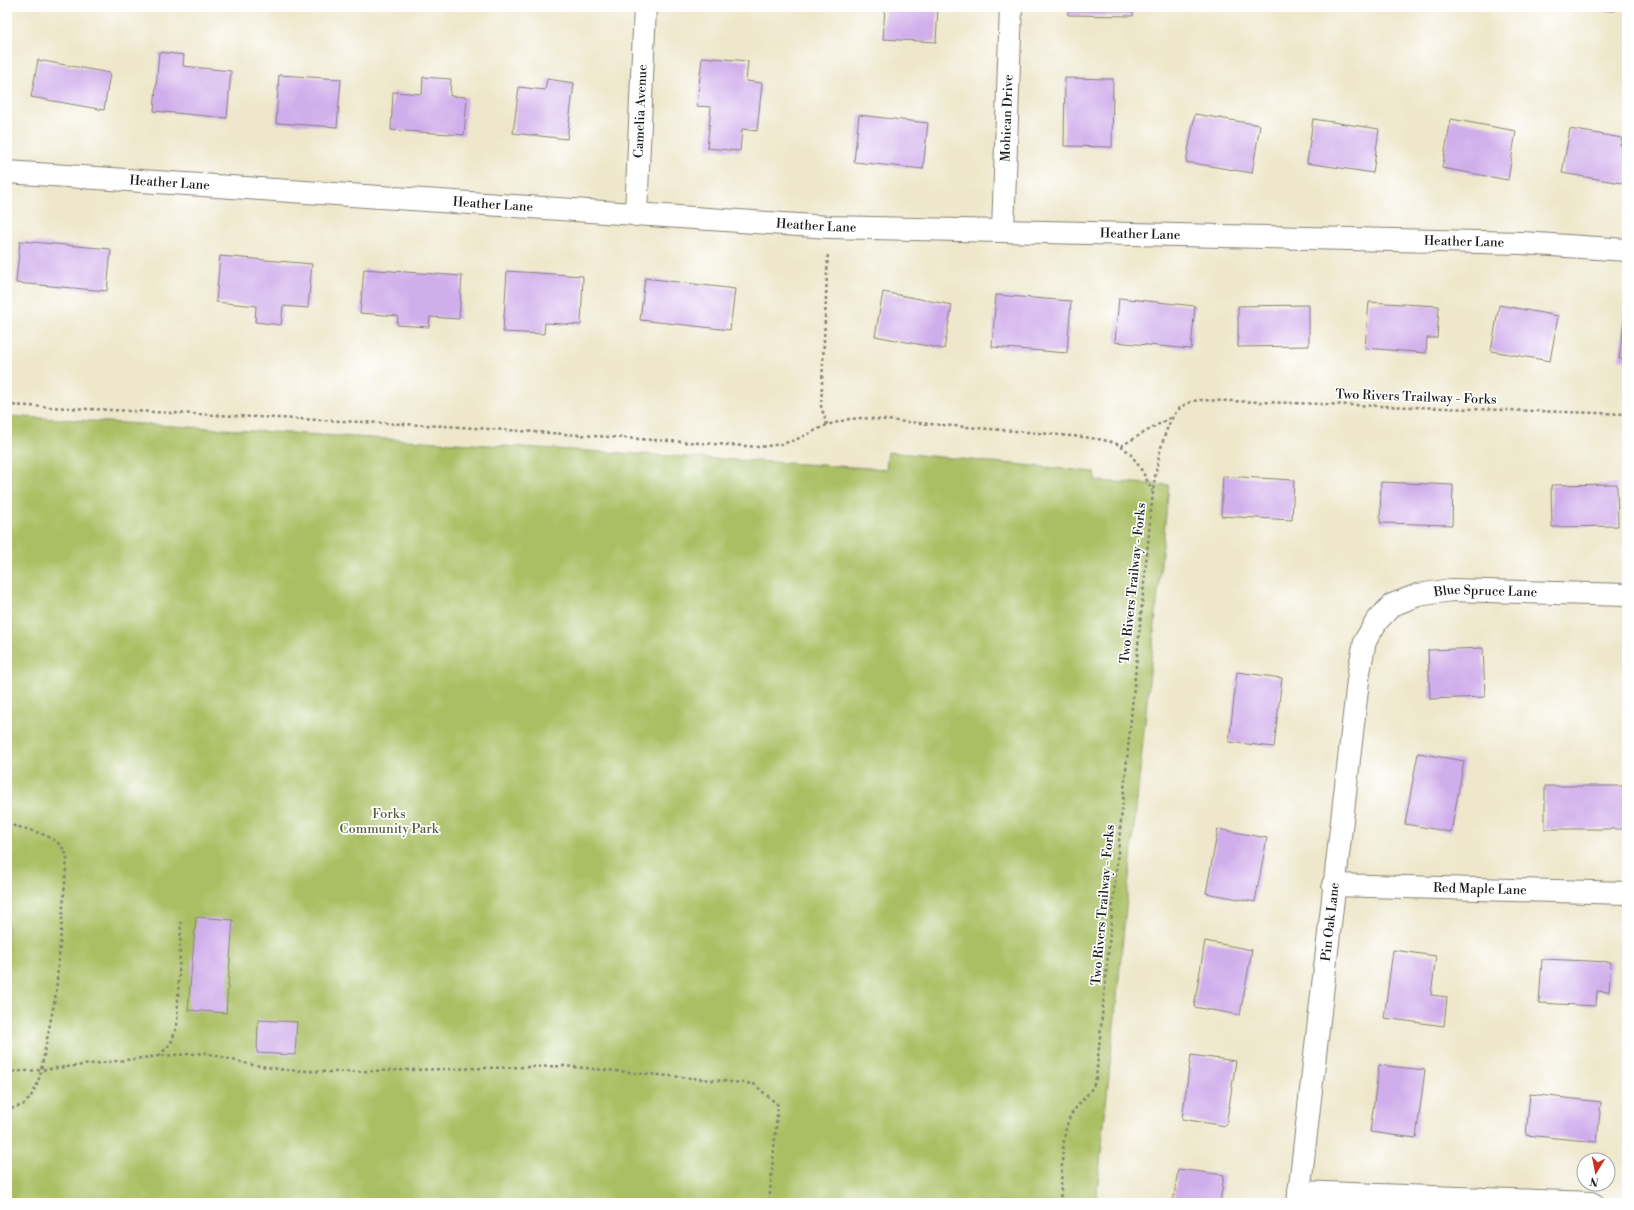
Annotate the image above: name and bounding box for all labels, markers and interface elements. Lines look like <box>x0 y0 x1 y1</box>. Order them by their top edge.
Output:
street label: Camelia Avenue <box>630 63 651 158</box>
street label: Mohican Drive <box>997 74 1017 162</box>
street label: Heather Lane <box>129 172 211 194</box>
street label: Heather Lane <box>452 194 534 215</box>
street label: Heather Lane <box>775 215 857 236</box>
street label: Heather Lane <box>1100 225 1181 243</box>
street label: Heather Lane <box>1424 233 1505 251</box>
street label: Two Rivers Trailway - Forks <box>1335 386 1497 408</box>
street label: Two Rivers Trailway - Forks <box>1117 502 1149 664</box>
street label: Blue Spruce Lane <box>1432 582 1538 601</box>
park label: Forks Community Park <box>340 806 440 837</box>
street label: Two Rivers Trailway - Forks <box>1088 824 1118 986</box>
street label: Red Maple Lane <box>1433 880 1527 898</box>
street label: Pin Oak Lane <box>1318 881 1343 962</box>
north arrow <box>1576 1152 1616 1192</box>
text: N <box>1589 1173 1600 1189</box>

